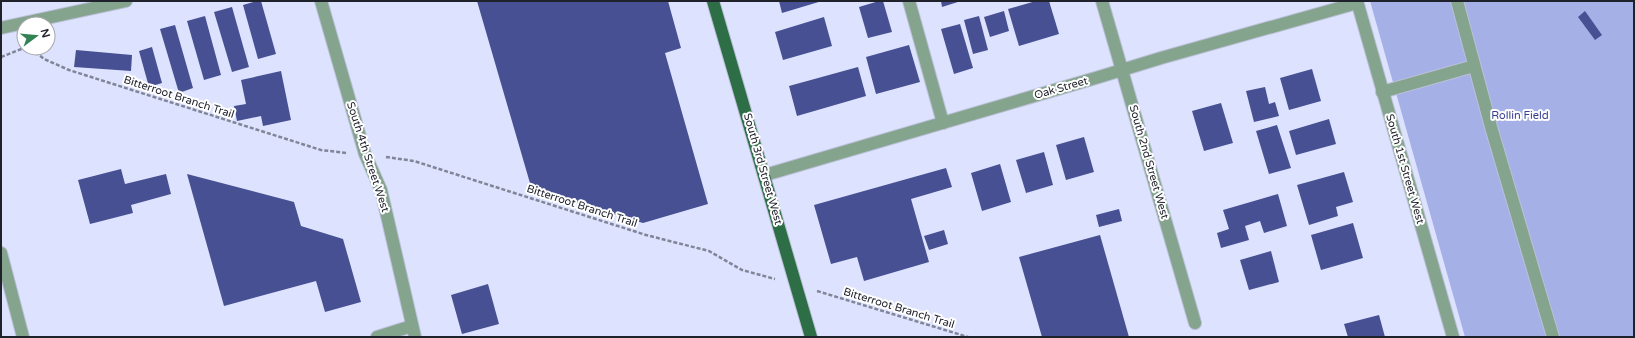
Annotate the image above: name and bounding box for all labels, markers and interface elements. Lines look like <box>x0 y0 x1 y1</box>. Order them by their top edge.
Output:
north arrow <box>16 16 56 56</box>
text: N <box>38 27 53 39</box>
street label: Bitterroot Branch Trail <box>122 73 236 121</box>
street label: Oak Street <box>1033 74 1089 102</box>
street label: South 4th Street West <box>344 100 392 214</box>
street label: South 2nd Street West <box>1126 104 1172 220</box>
park label: Rollin Field <box>1491 109 1549 122</box>
street label: South 3rd Street West <box>741 112 785 226</box>
street label: South 1st Street West <box>1383 113 1427 225</box>
street label: Bitterroot Branch Trail <box>525 182 639 230</box>
street label: Bitterroot Branch Trail <box>842 285 956 331</box>

